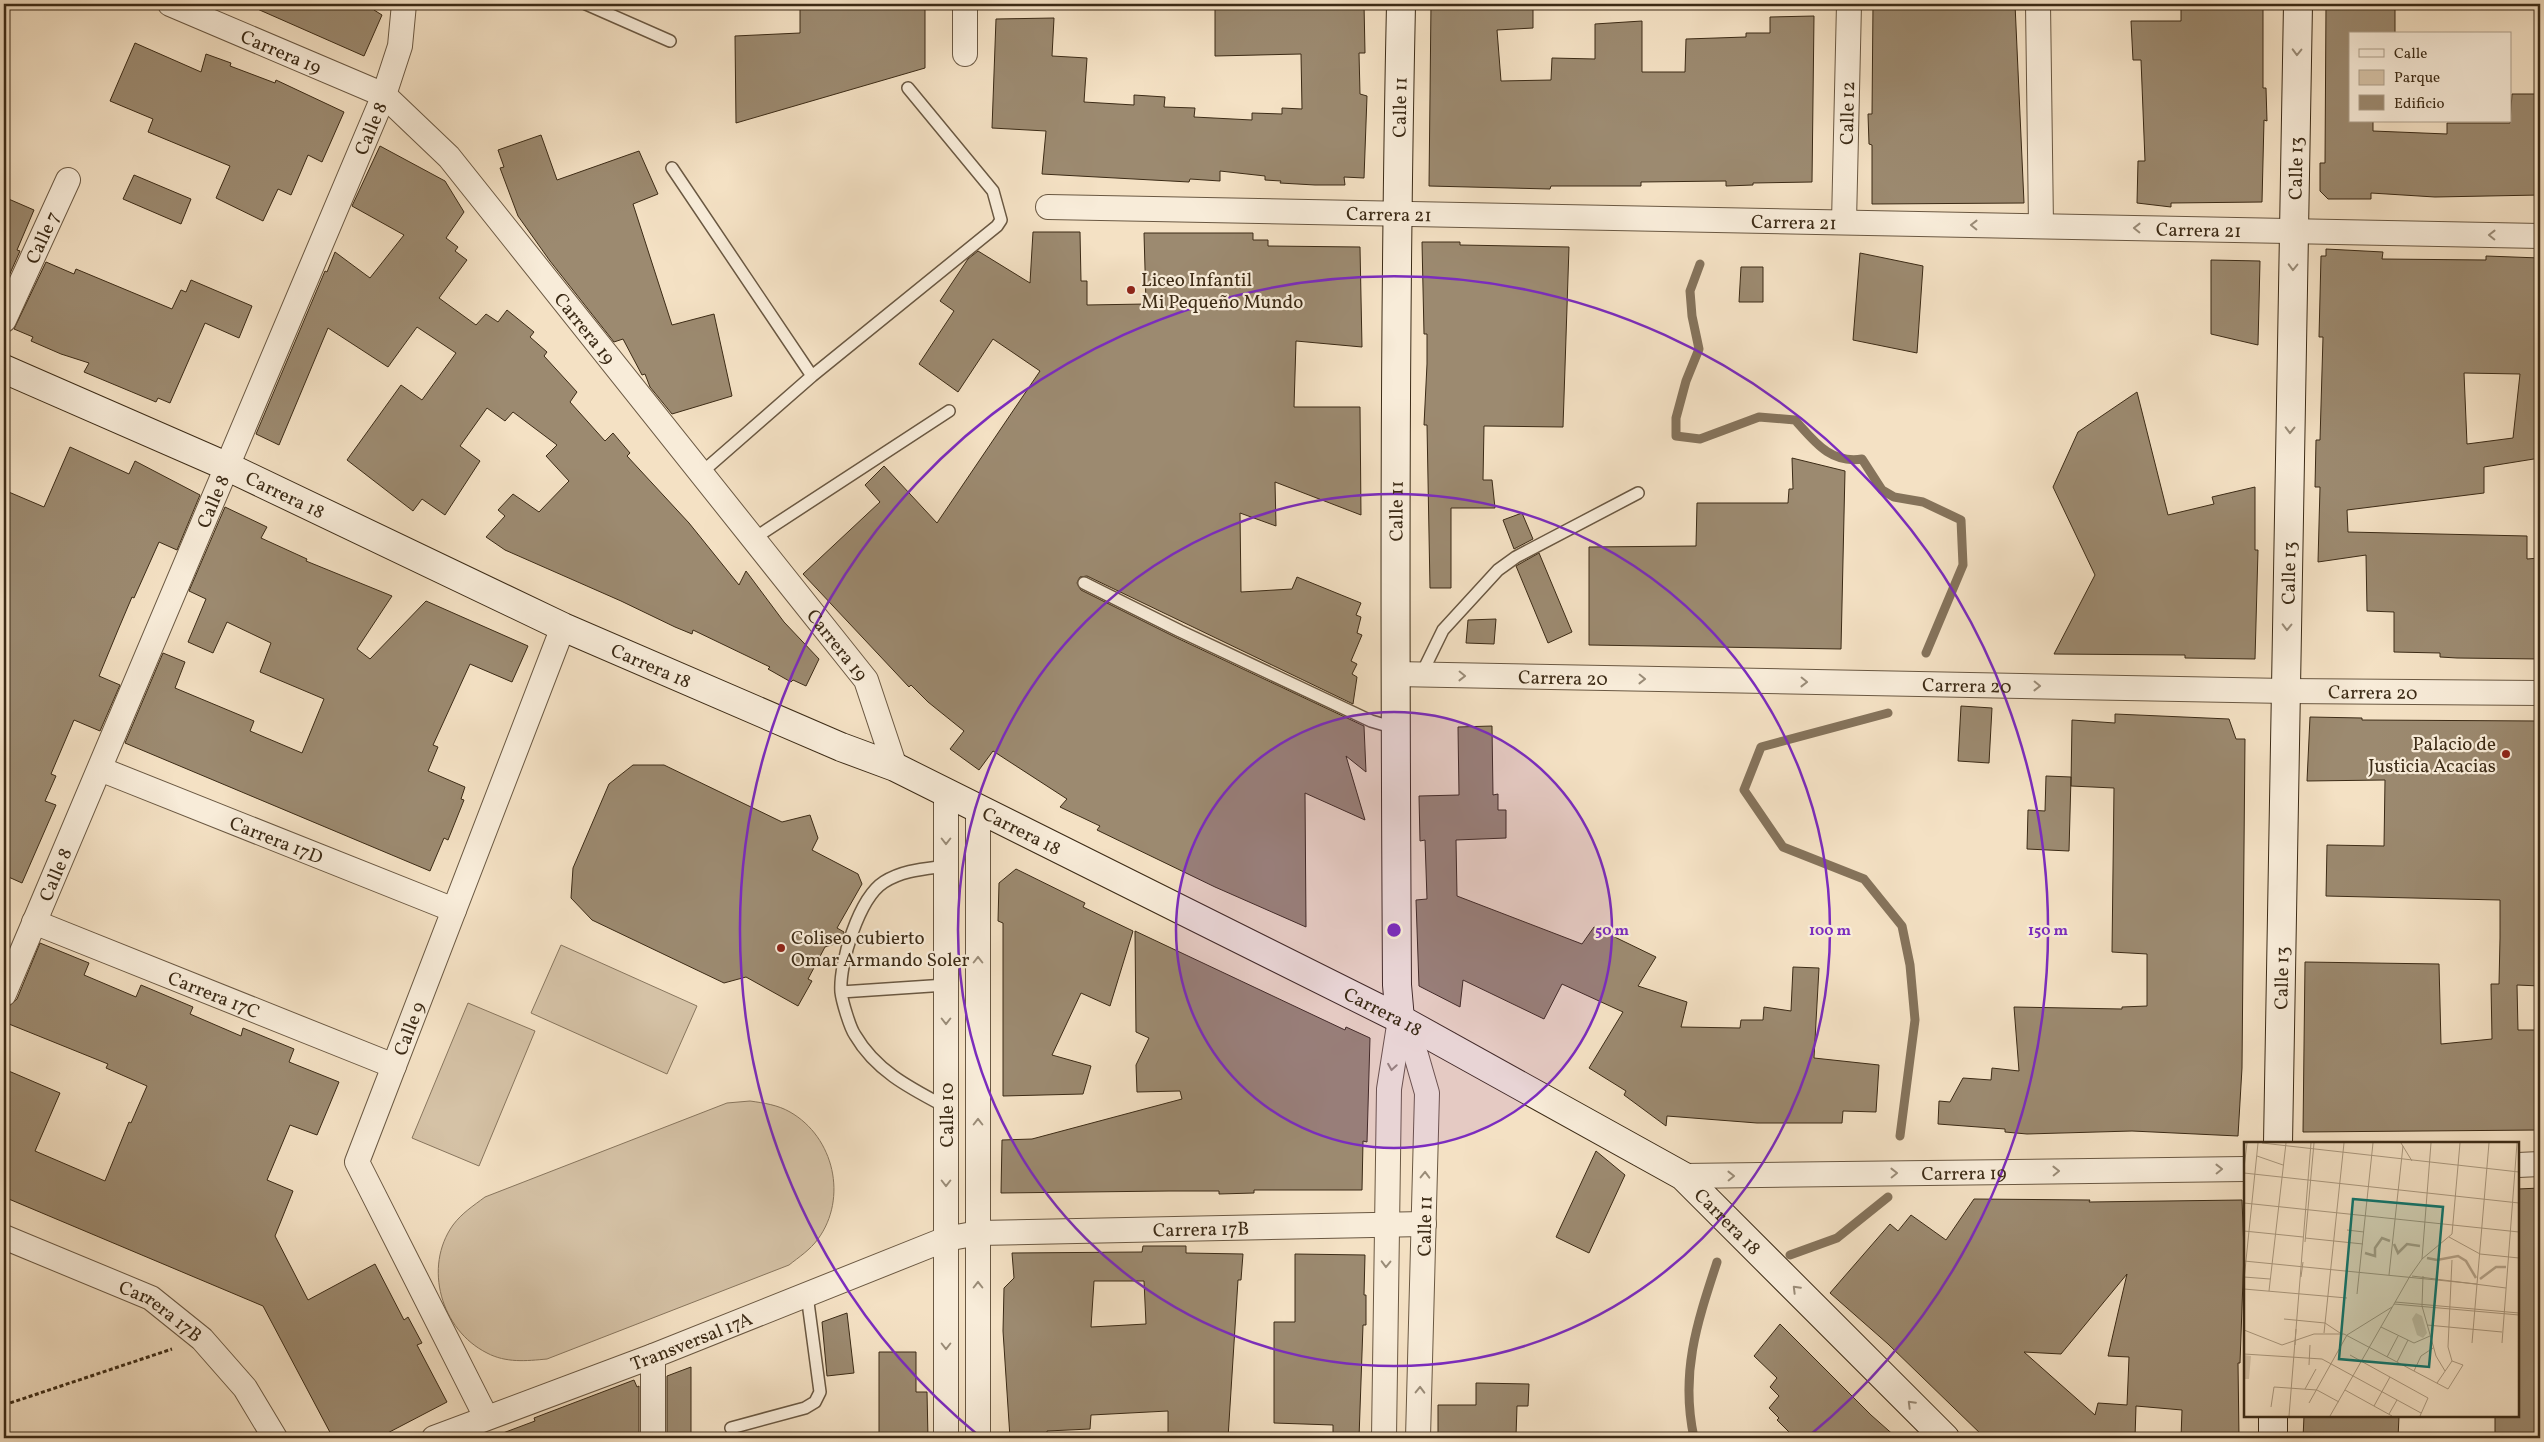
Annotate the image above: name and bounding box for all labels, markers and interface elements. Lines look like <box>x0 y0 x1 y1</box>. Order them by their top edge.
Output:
street label: Carrera 19 <box>236 25 325 82</box>
legend <box>2349 32 2512 122</box>
text: Calle <box>2394 44 2427 65</box>
one-way arrow <box>2292 49 2302 57</box>
text: Parque <box>2394 68 2440 89</box>
street label: Calle 11 <box>1388 77 1415 138</box>
street label: Calle 12 <box>1835 81 1862 145</box>
text: Edificio <box>2394 94 2445 115</box>
street label: Calle 8 <box>349 98 395 160</box>
street label: Calle 13 <box>2284 136 2311 200</box>
street label: Carrera 21 <box>1346 202 1432 229</box>
street label: Calle 7 <box>20 208 67 269</box>
street label: Carrera 21 <box>1751 210 1837 237</box>
street label: Carrera 21 <box>2156 218 2242 245</box>
one-way arrow <box>1970 219 1978 230</box>
one-way arrow <box>2132 222 2140 233</box>
one-way arrow <box>2487 230 2495 240</box>
one-way arrow <box>2288 264 2298 272</box>
place label: Liceo Infantil Mi Pequeño Mundo <box>1141 268 1303 316</box>
marker: Liceo Infantil Mi Pequeño Mundo <box>1125 284 1137 296</box>
street label: Carrera 19 <box>547 288 621 371</box>
one-way arrow <box>2285 426 2296 434</box>
street label: Carrera 18 <box>240 466 328 526</box>
street label: Calle 8 <box>191 471 237 533</box>
street label: Calle 11 <box>1385 481 1411 542</box>
street label: Calle 13 <box>2276 541 2304 605</box>
street label: Carrera 19 <box>799 604 873 687</box>
one-way arrow <box>2282 624 2292 632</box>
street label: Carrera 18 <box>606 638 695 696</box>
street label: Carrera 20 <box>1518 665 1608 693</box>
one-way arrow <box>1458 670 1466 681</box>
street label: Carrera 20 <box>1922 673 2012 701</box>
one-way arrow <box>1638 674 1646 684</box>
one-way arrow <box>1800 677 1808 687</box>
street label: Carrera 20 <box>2328 680 2418 707</box>
one-way arrow <box>2033 681 2041 691</box>
place label: Palacio de Justicia Acacias <box>2368 732 2496 780</box>
marker: Palacio de Justicia Acacias <box>2500 748 2512 760</box>
street label: Carrera 18 <box>977 801 1065 863</box>
street label: Carrera 17D <box>225 811 326 872</box>
one-way arrow <box>941 838 951 845</box>
street label: Calle 8 <box>34 844 79 906</box>
centre of rings <box>1385 921 1403 939</box>
text: 50 m <box>1595 921 1629 942</box>
text: 100 m <box>1809 921 1852 942</box>
text: 150 m <box>2028 921 2068 942</box>
place label: Coliseo cubierto Omar Armando Soler <box>791 926 970 974</box>
marker: Coliseo cubierto Omar Armando Soler <box>775 942 787 954</box>
street label: Calle 13 <box>2269 946 2296 1010</box>
one-way arrow <box>973 955 983 963</box>
street label: Carrera 17C <box>163 966 263 1026</box>
street label: Carrera 18 <box>1339 982 1426 1044</box>
street label: Calle 9 <box>388 998 433 1060</box>
one-way arrow <box>941 1018 951 1025</box>
one-way arrow <box>1387 1063 1398 1071</box>
street label: Calle 10 <box>935 1083 961 1147</box>
one-way arrow <box>973 1118 983 1126</box>
inset map <box>2244 1142 2519 1417</box>
street label: Carrera 19 <box>1921 1161 2007 1188</box>
one-way arrow <box>2216 1164 2223 1174</box>
one-way arrow <box>2053 1166 2061 1176</box>
one-way arrow <box>1890 1168 1898 1179</box>
one-way arrow <box>1420 1170 1430 1178</box>
one-way arrow <box>1728 1170 1736 1181</box>
one-way arrow <box>941 1180 951 1188</box>
street label: Carrera 18 <box>1687 1183 1766 1262</box>
street label: Calle 11 <box>1412 1195 1440 1257</box>
street label: Carrera 17B <box>1153 1217 1250 1244</box>
one-way arrow <box>1381 1260 1392 1268</box>
street label: Carrera 17B <box>114 1275 207 1349</box>
one-way arrow <box>973 1280 983 1288</box>
one-way arrow <box>1792 1286 1801 1295</box>
street label: Transversal 17A <box>627 1307 757 1378</box>
one-way arrow <box>941 1342 951 1350</box>
one-way arrow <box>1414 1385 1425 1393</box>
one-way arrow <box>1907 1401 1916 1410</box>

